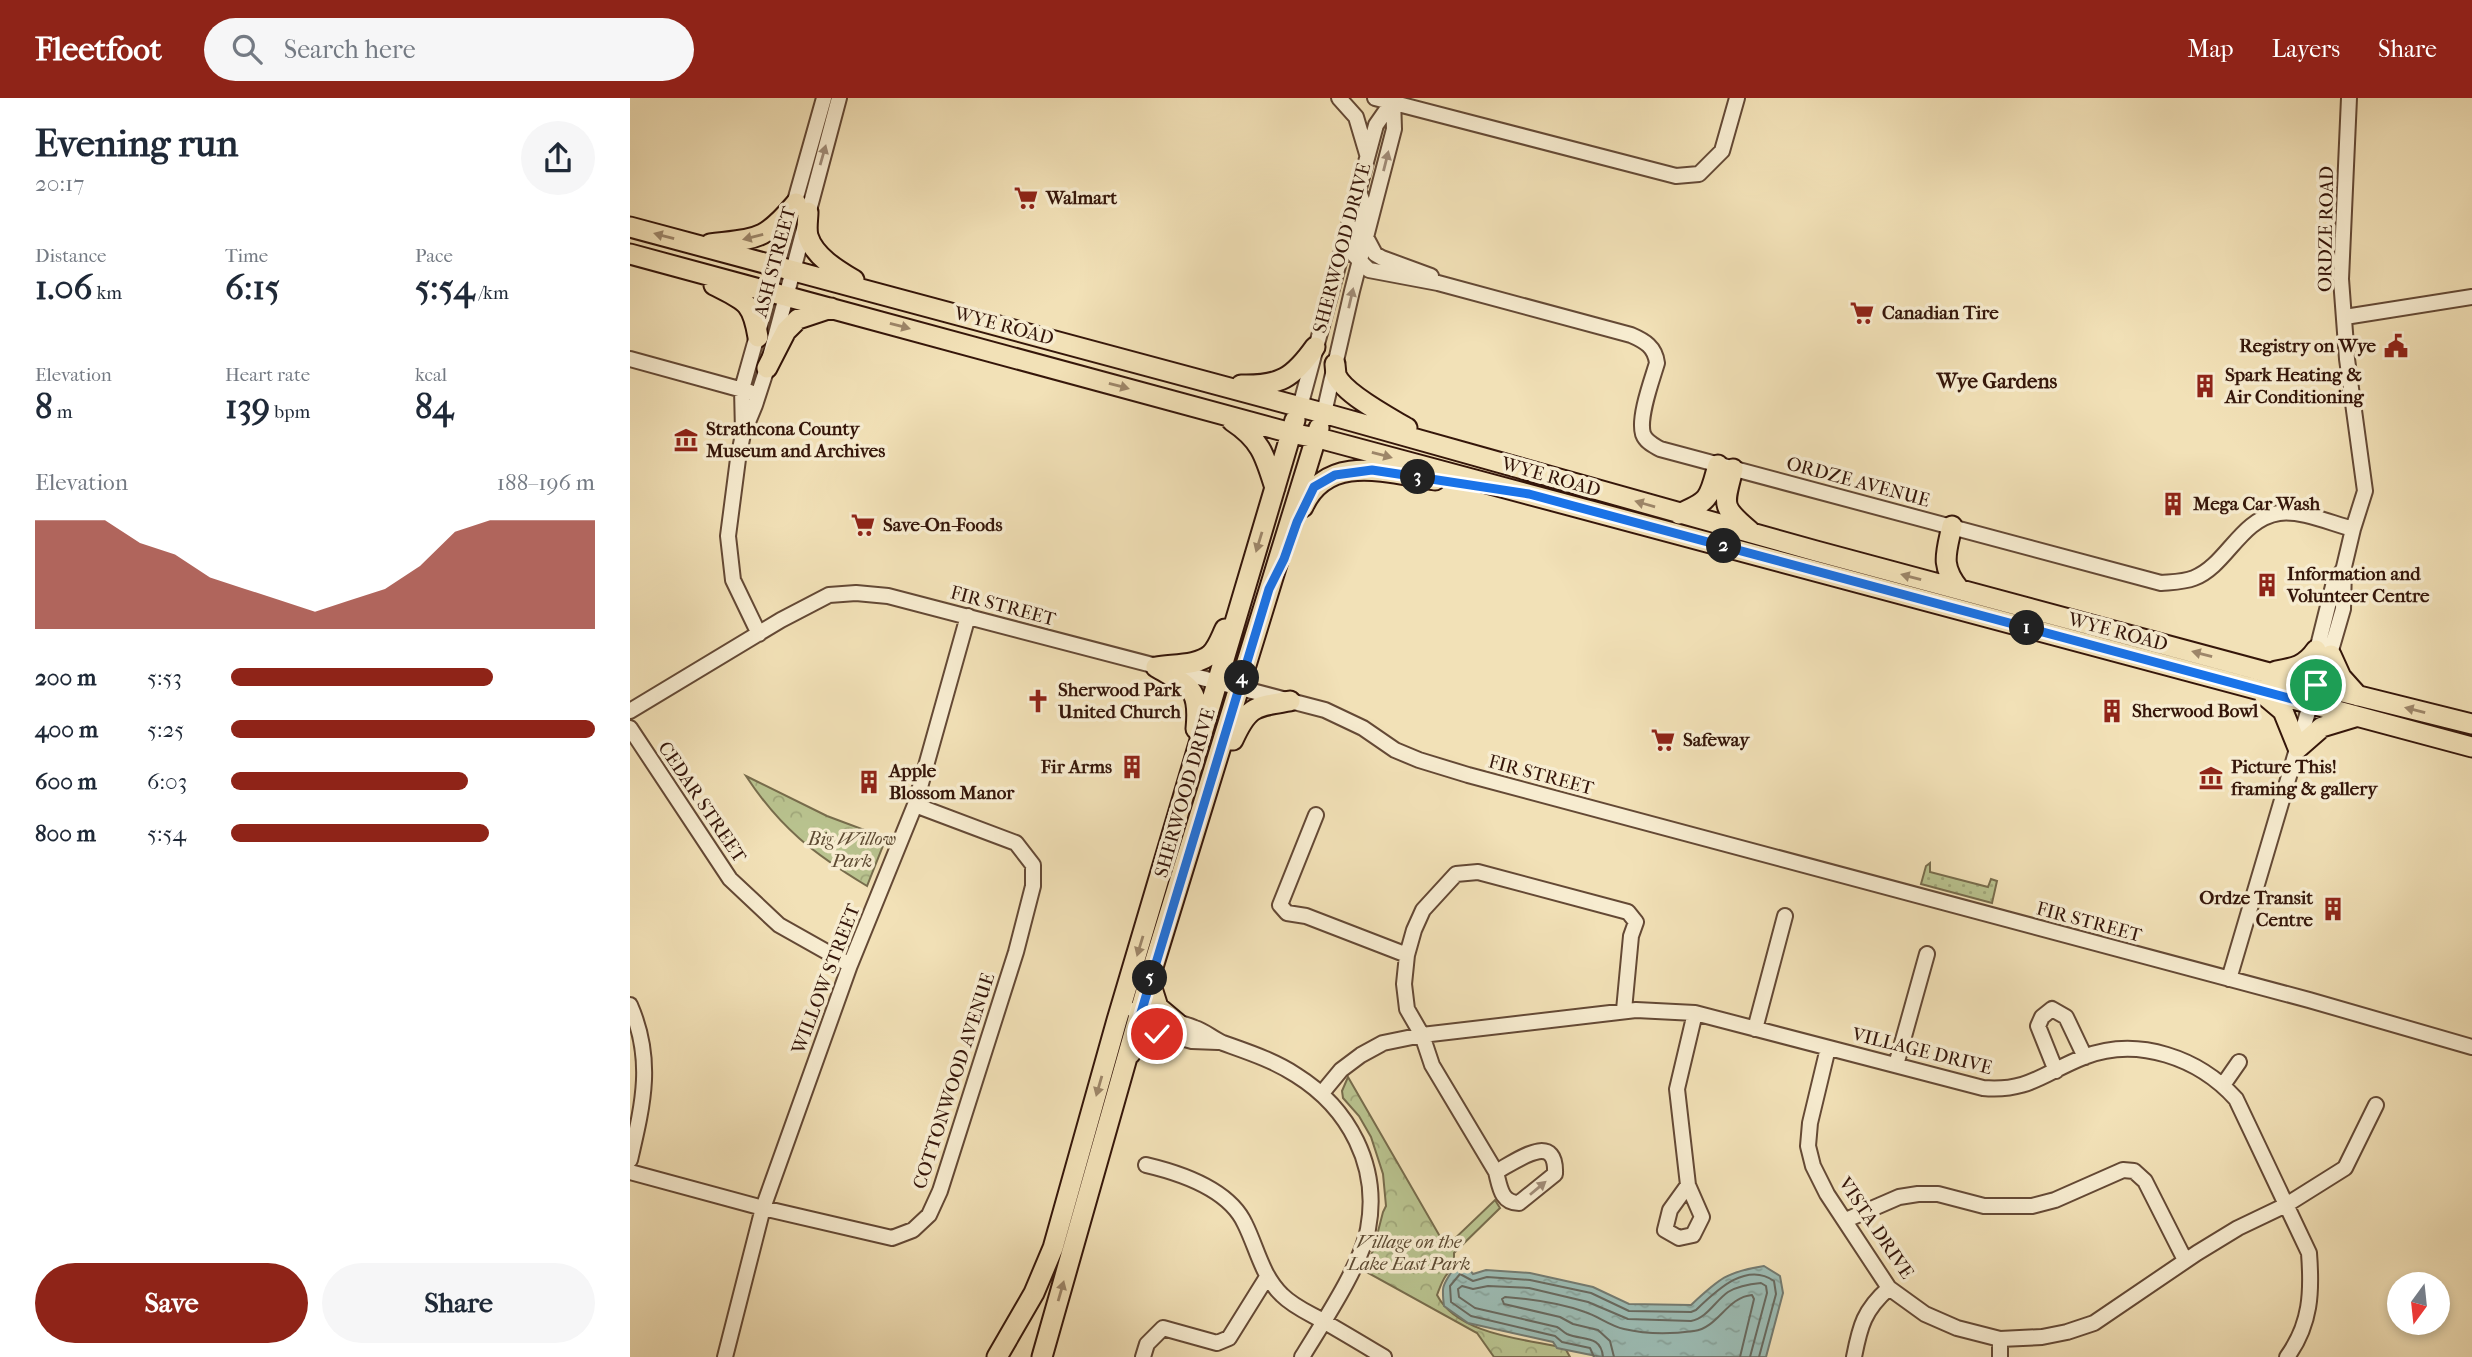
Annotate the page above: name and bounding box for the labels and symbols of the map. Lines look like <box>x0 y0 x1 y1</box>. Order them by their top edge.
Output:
one-way arrow <box>819 144 829 165</box>
one-way arrow <box>1381 150 1392 172</box>
street label: SHERWOOD DRIVE <box>1309 160 1375 335</box>
street label: ORDZE ROAD <box>2314 166 2338 292</box>
supermarket icon: Walmart <box>1012 184 1040 212</box>
place label: Walmart <box>1045 187 1117 209</box>
street label: ASH STREET <box>749 204 800 321</box>
one-way arrow <box>653 231 674 241</box>
one-way arrow <box>742 232 764 243</box>
one-way arrow <box>1345 287 1356 309</box>
supermarket icon: Canadian Tire <box>1848 299 1876 327</box>
street label: WYE ROAD <box>951 302 1056 350</box>
place label: Canadian Tire <box>1882 302 1999 324</box>
one-way arrow <box>890 321 911 331</box>
public building icon: Registry on Wye <box>2382 332 2410 360</box>
place label: Registry on Wye <box>2239 335 2377 357</box>
place label: Spark Heating & Air Conditioning <box>2224 364 2365 408</box>
district label: Wye Gardens <box>1936 369 2058 393</box>
building icon: Spark Heating & Air Conditioning <box>2191 372 2219 400</box>
one-way arrow <box>1109 381 1131 392</box>
place label: Strathcona County Museum and Archives <box>705 418 885 462</box>
museum icon: Strathcona County Museum and Archives <box>672 426 700 454</box>
one-way arrow <box>1372 450 1393 460</box>
street label: WYE ROAD <box>1498 452 1603 502</box>
street label: ORDZE AVENUE <box>1784 452 1933 512</box>
pin: 3 <box>1400 460 1436 494</box>
building icon: Mega Car Wash <box>2159 490 2187 518</box>
place label: Mega Car Wash <box>2192 493 2320 515</box>
one-way arrow <box>1634 498 1655 508</box>
supermarket icon: Save-On-Foods <box>849 511 877 539</box>
place label: Save-On-Foods <box>883 514 1002 536</box>
pin: 2 <box>1706 528 1742 564</box>
one-way arrow <box>1254 531 1264 552</box>
place label: Information and Volunteer Centre <box>2286 563 2430 607</box>
one-way arrow <box>1900 571 1921 581</box>
building icon: Information and Volunteer Centre <box>2253 571 2281 599</box>
street label: FIR STREET <box>948 581 1058 631</box>
street label: WYE ROAD <box>2065 608 2170 656</box>
pin: 1 <box>2010 610 2044 646</box>
one-way arrow <box>2191 649 2212 659</box>
pin <box>2286 655 2346 715</box>
pin: 4 <box>1224 660 1260 696</box>
place label: Sherwood Park United Church <box>1057 679 1182 723</box>
church icon: Sherwood Park United Church <box>1024 687 1052 715</box>
building icon: Sherwood Bowl <box>2098 697 2126 725</box>
place label: Sherwood Bowl <box>2132 700 2259 722</box>
one-way arrow <box>2404 704 2426 715</box>
street label: SHERWOOD DRIVE <box>1150 705 1220 880</box>
supermarket icon: Safeway <box>1649 726 1677 754</box>
place label: Safeway <box>1683 729 1750 751</box>
street label: CEDAR STREET <box>653 737 751 867</box>
street label: FIR STREET <box>1486 750 1596 800</box>
building icon: Fir Arms <box>1118 753 1146 781</box>
place label: Fir Arms <box>1040 756 1112 778</box>
place label: Picture This! framing & gallery <box>2230 756 2378 800</box>
place label: Apple Blossom Manor <box>888 760 1015 804</box>
museum icon: Picture This! framing & gallery <box>2197 764 2225 792</box>
building icon: Apple Blossom Manor <box>855 768 883 796</box>
park label: Big Willow Park <box>807 828 897 872</box>
place label: Ordze Transit Centre <box>2199 887 2314 931</box>
building icon: Ordze Transit Centre <box>2319 895 2347 923</box>
street label: FIR STREET <box>2034 897 2144 947</box>
street label: WILLOW STREET <box>787 901 865 1058</box>
one-way arrow <box>1134 935 1144 956</box>
pin: 5 <box>1133 960 1168 996</box>
street label: COTTONWOOD AVENUE <box>909 970 999 1192</box>
pin <box>1127 1004 1187 1064</box>
street label: VILLAGE DRIVE <box>1849 1023 1995 1079</box>
one-way arrow <box>1094 1076 1104 1097</box>
street label: VISTA DRIVE <box>1833 1172 1918 1283</box>
one-way arrow <box>1529 1181 1546 1196</box>
park label: Village on the Lake East Park <box>1346 1231 1470 1275</box>
north arrow <box>2387 1272 2450 1335</box>
one-way arrow <box>1056 1281 1066 1302</box>

